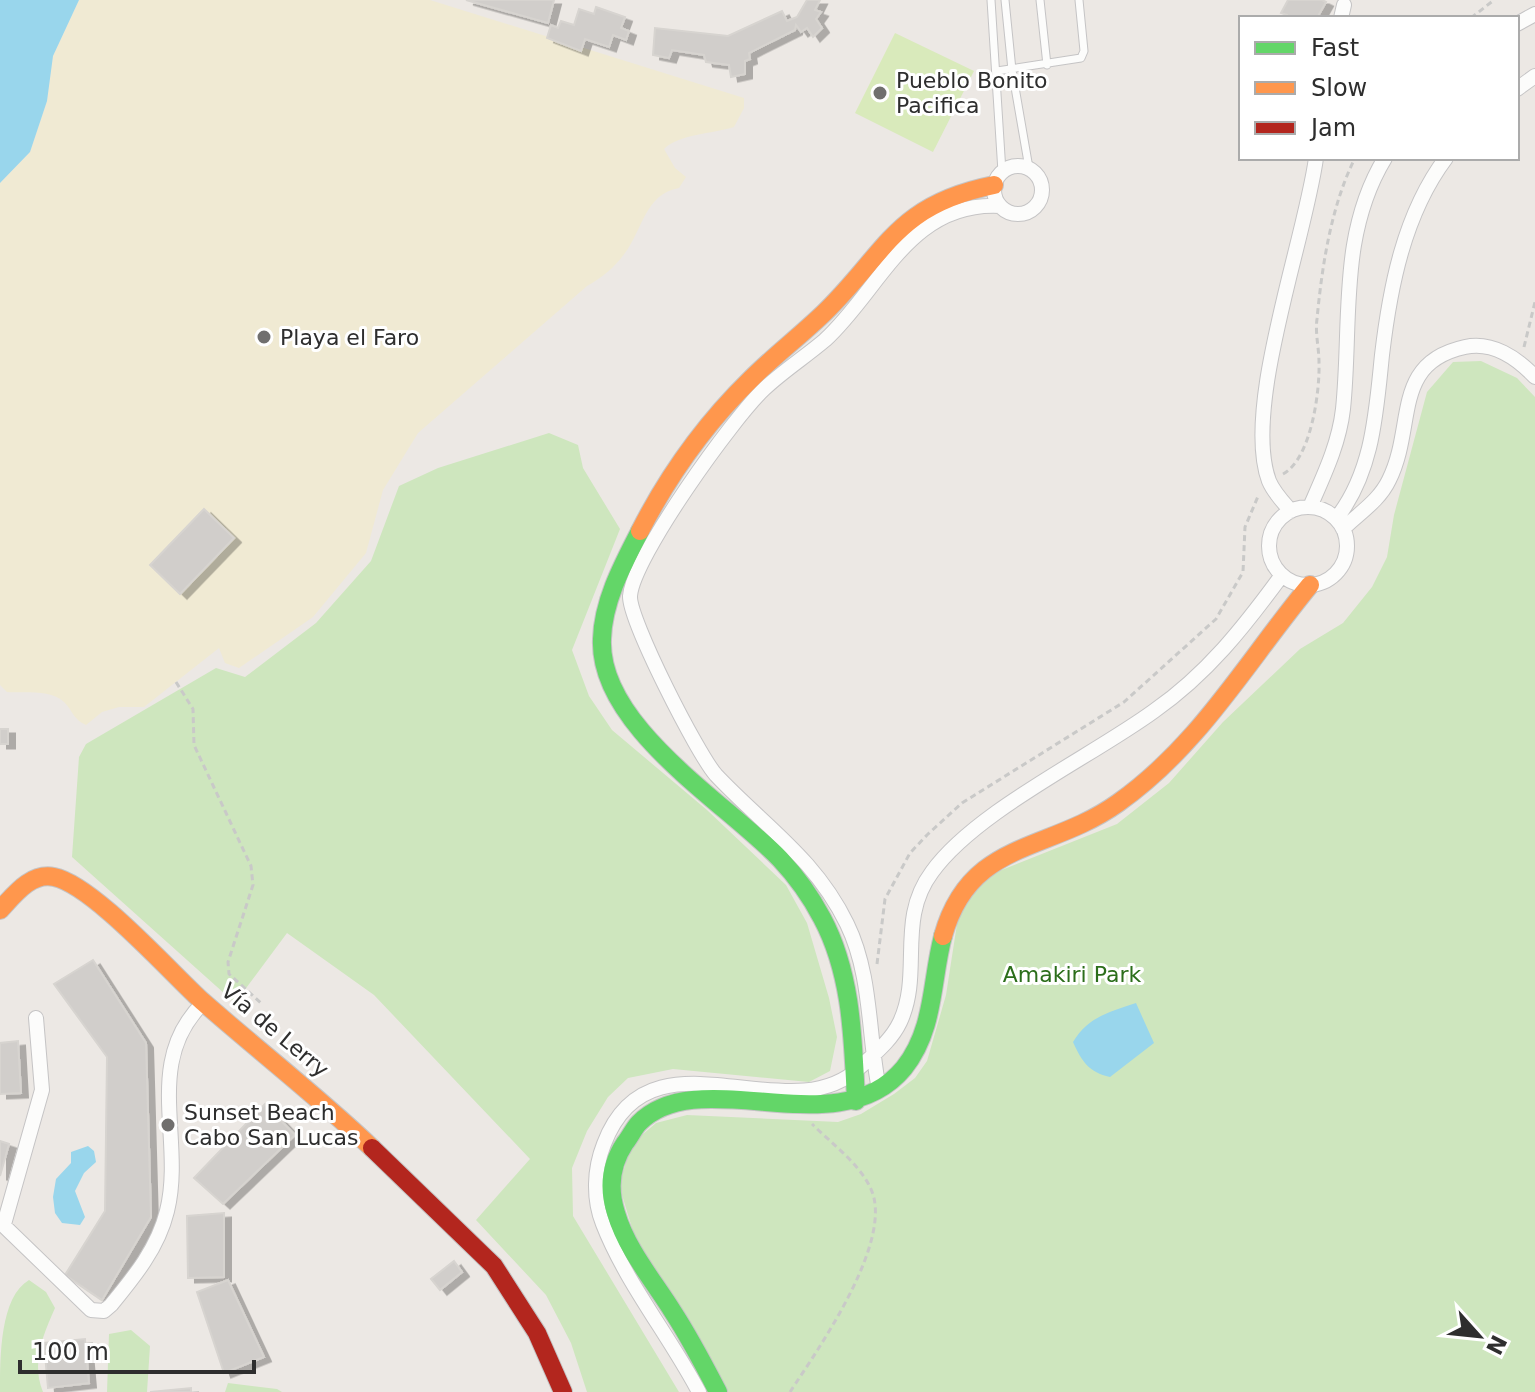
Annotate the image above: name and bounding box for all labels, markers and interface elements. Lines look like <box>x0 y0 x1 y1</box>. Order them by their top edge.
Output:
legend <box>1239 16 1519 160</box>
text: Fast <box>1311 34 1359 62</box>
place label: Pueblo Bonito Pacifica <box>896 68 1048 118</box>
text: Slow <box>1311 74 1367 102</box>
marker: Pueblo Bonito Pacifica <box>871 84 889 102</box>
text: Jam <box>1309 114 1356 142</box>
place label: Playa el Faro <box>280 325 419 350</box>
marker: Playa el Faro <box>255 328 273 346</box>
park label: Amakiri Park <box>1003 962 1142 987</box>
street label: Vía de Lerry <box>216 978 334 1082</box>
place label: Sunset Beach Cabo San Lucas <box>184 1100 359 1150</box>
marker: Sunset Beach Cabo San Lucas <box>159 1116 177 1134</box>
north arrow <box>1439 1296 1519 1376</box>
scale bar <box>20 1324 254 1374</box>
text: N <box>1481 1331 1512 1359</box>
text: 100 m <box>32 1338 109 1366</box>

